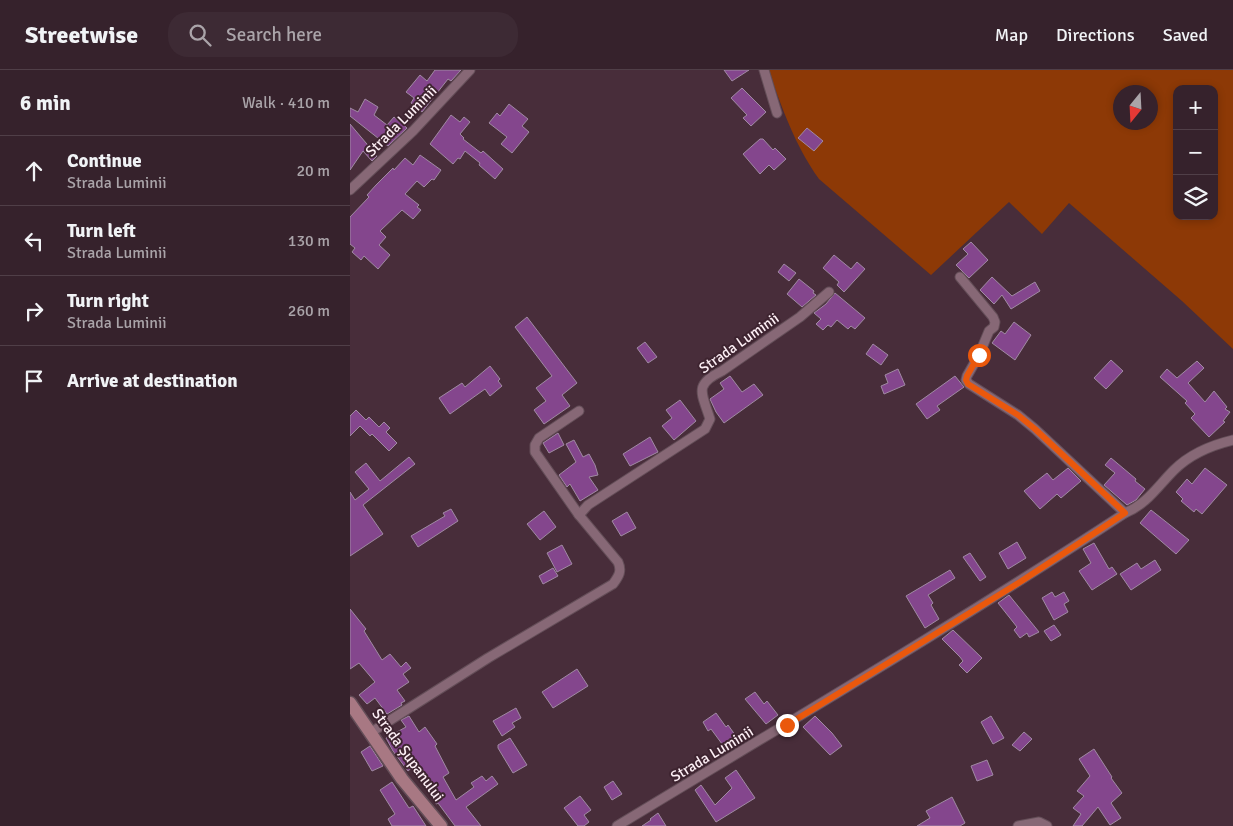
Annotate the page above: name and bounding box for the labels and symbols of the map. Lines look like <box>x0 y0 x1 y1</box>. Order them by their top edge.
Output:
street label: Strada Luminii <box>362 82 440 160</box>
north arrow <box>1113 85 1158 130</box>
street label: Strada Luminii <box>696 309 782 377</box>
route start <box>968 344 991 367</box>
street label: Strada Șupanului <box>368 705 448 805</box>
route end <box>776 714 799 737</box>
street label: Strada Luminii <box>667 722 757 786</box>

